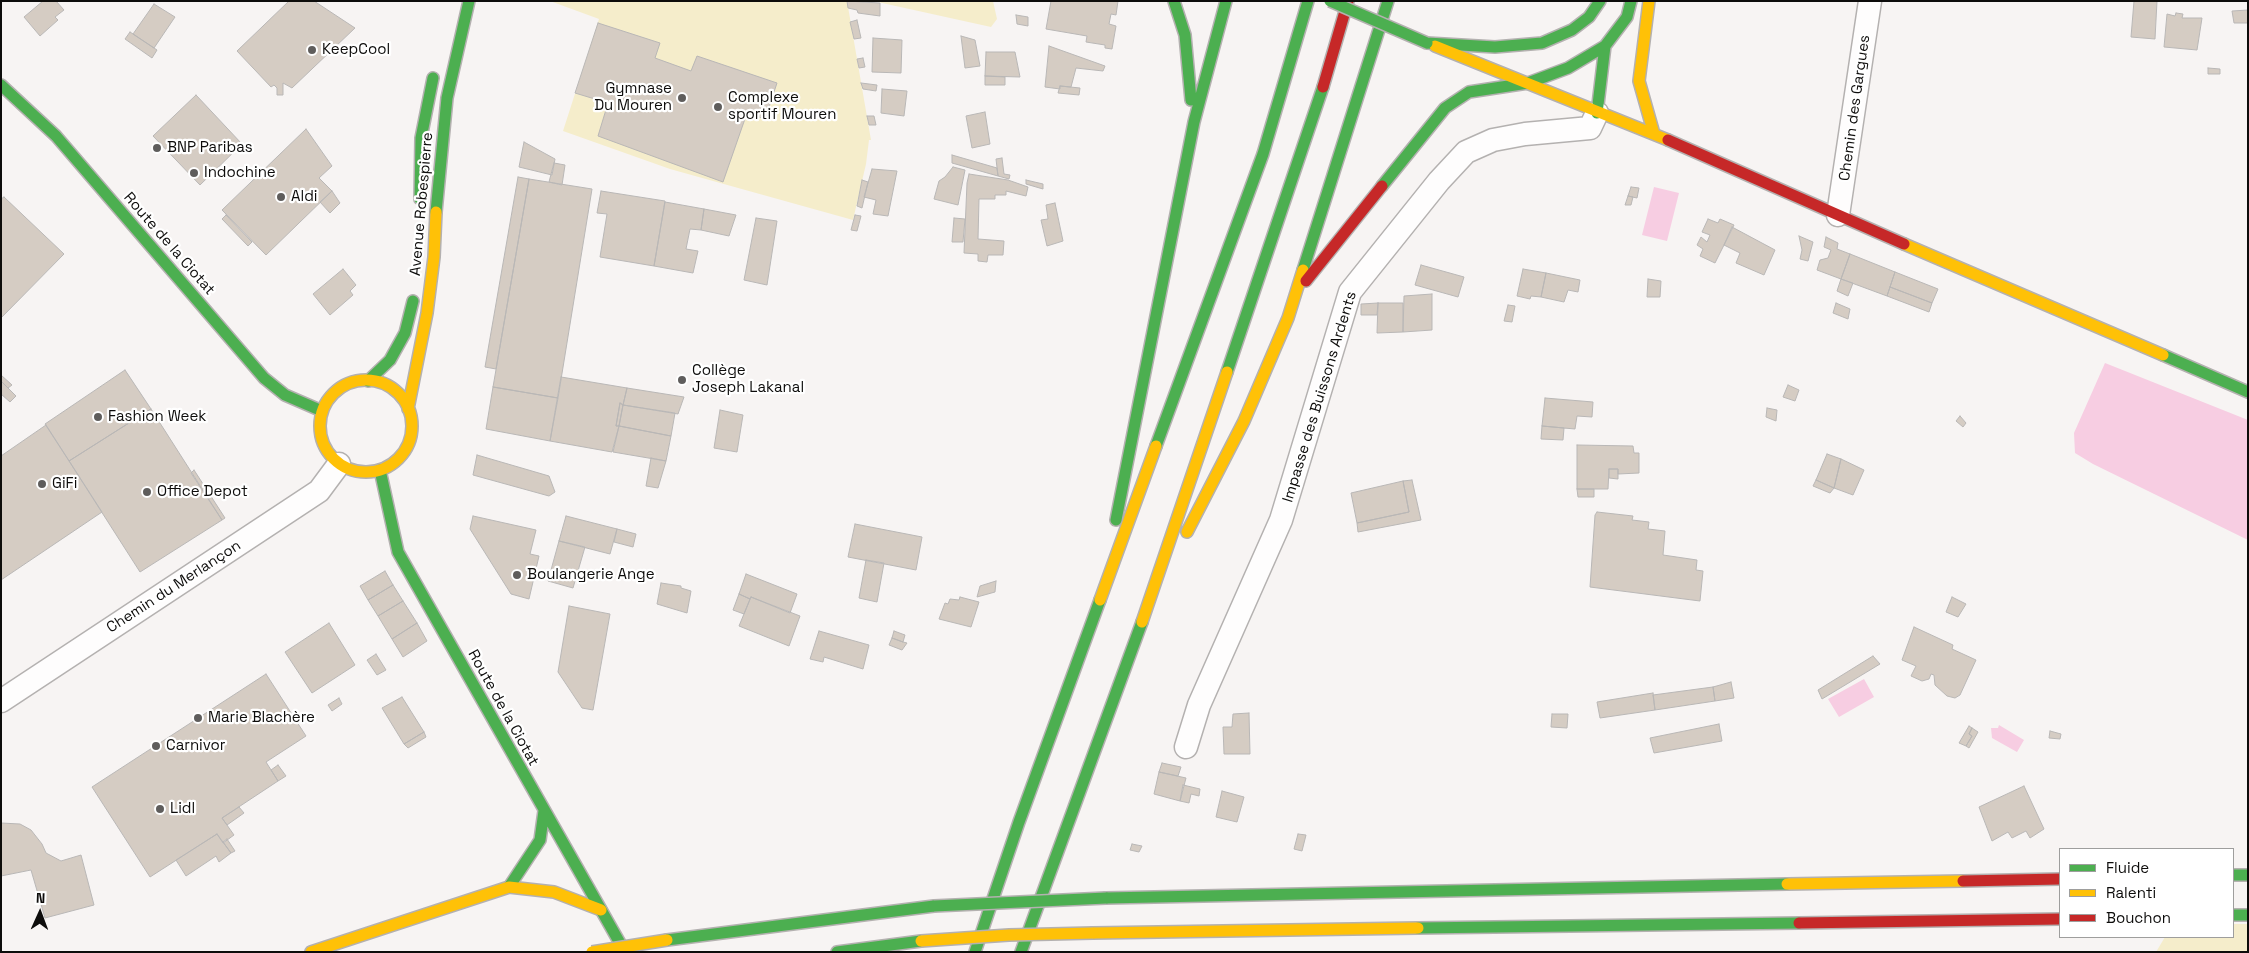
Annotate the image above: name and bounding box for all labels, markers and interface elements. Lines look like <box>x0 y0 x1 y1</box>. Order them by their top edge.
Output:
street label: Chemin des Gargues <box>1836 34 1874 182</box>
place label: KeepCool <box>322 41 390 59</box>
marker: KeepCool <box>306 44 318 56</box>
place label: Gymnase Du Mouren <box>594 80 672 115</box>
place label: Complexe sportif Mouren <box>728 89 836 124</box>
marker: Gymnase Du Mouren <box>676 92 688 104</box>
marker: Complexe sportif Mouren <box>712 101 724 113</box>
street label: Avenue Robespierre <box>407 131 437 277</box>
place label: BNP Paribas <box>167 139 253 157</box>
marker: BNP Paribas <box>151 142 163 154</box>
place label: Indochine <box>204 164 276 182</box>
marker: Indochine <box>188 167 200 179</box>
place label: Aldi <box>291 188 317 206</box>
street label: Route de la Ciotat <box>120 189 218 299</box>
marker: Aldi <box>275 191 287 203</box>
street label: Impasse des Buissons Ardents <box>1279 289 1361 505</box>
place label: Collège Joseph Lakanal <box>692 362 804 397</box>
marker: Collège Joseph Lakanal <box>676 374 688 386</box>
place label: Fashion Week <box>108 408 206 426</box>
marker: Fashion Week <box>92 411 104 423</box>
place label: GiFi <box>52 475 77 493</box>
marker: GiFi <box>36 478 48 490</box>
place label: Office Depot <box>157 483 248 501</box>
marker: Office Depot <box>141 486 153 498</box>
street label: Chemin du Merlançon <box>103 537 245 637</box>
place label: Boulangerie Ange <box>527 566 655 584</box>
marker: Boulangerie Ange <box>511 569 523 581</box>
street label: Route de la Ciotat <box>464 647 542 769</box>
place label: Marie Blachère <box>208 709 315 727</box>
marker: Marie Blachère <box>192 712 204 724</box>
place label: Carnivor <box>166 737 225 755</box>
marker: Carnivor <box>150 740 162 752</box>
place label: Lidl <box>170 800 195 818</box>
marker: Lidl <box>154 803 166 815</box>
legend <box>2059 848 2234 938</box>
text: Fluide <box>2106 858 2149 877</box>
text: Ralenti <box>2106 883 2156 902</box>
north arrow <box>15 888 65 938</box>
text: N <box>36 889 46 907</box>
text: Bouchon <box>2106 908 2171 927</box>

